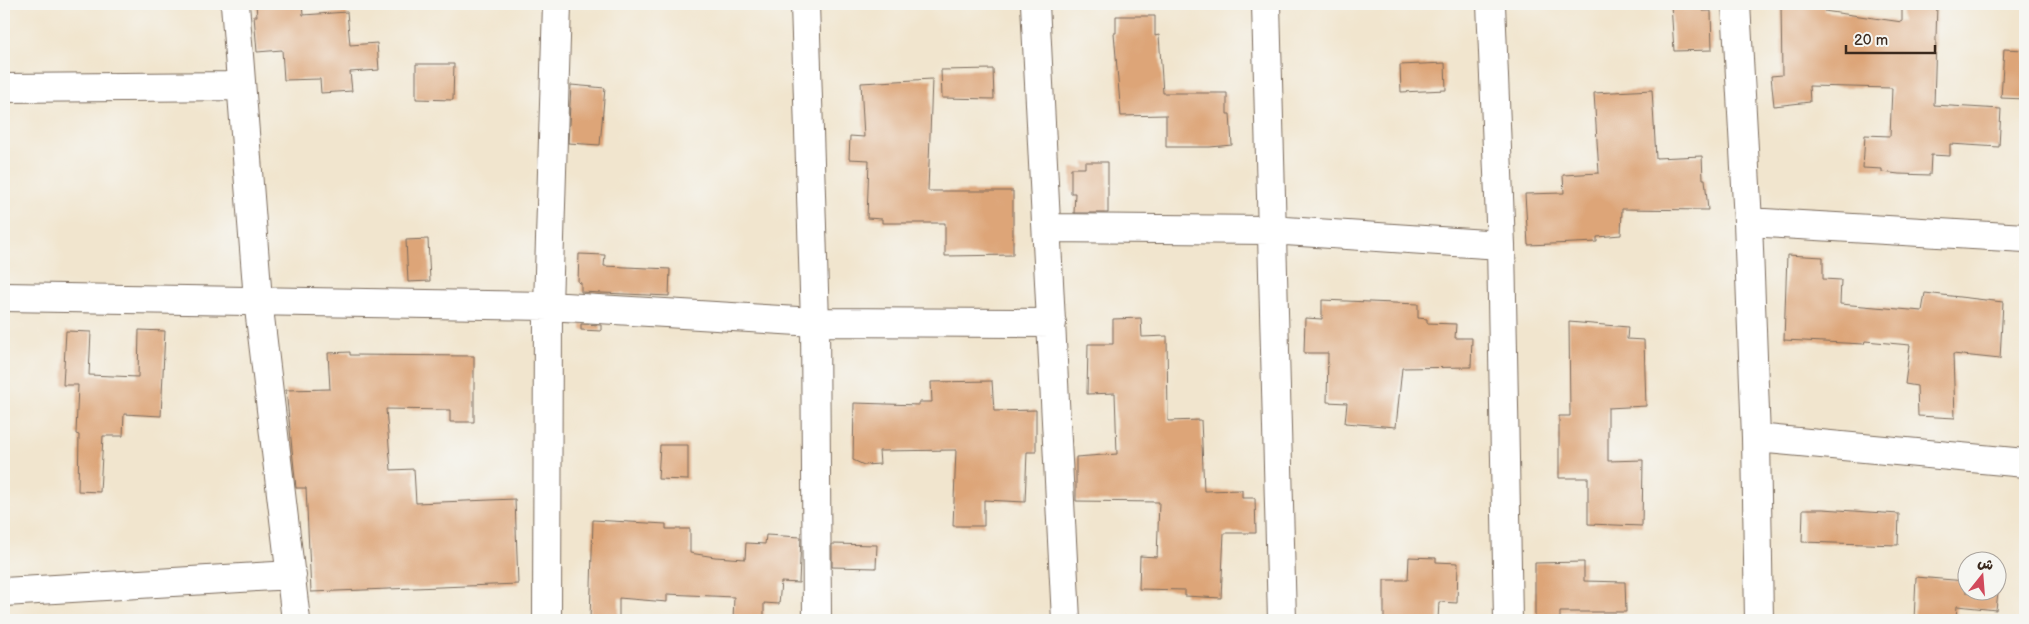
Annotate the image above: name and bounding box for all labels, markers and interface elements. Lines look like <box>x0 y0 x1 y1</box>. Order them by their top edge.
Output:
scale bar <box>1846 22 1935 54</box>
text: 20 m <box>1854 31 1888 50</box>
north arrow <box>1956 552 2006 602</box>
text: ش <box>1976 554 1996 574</box>

